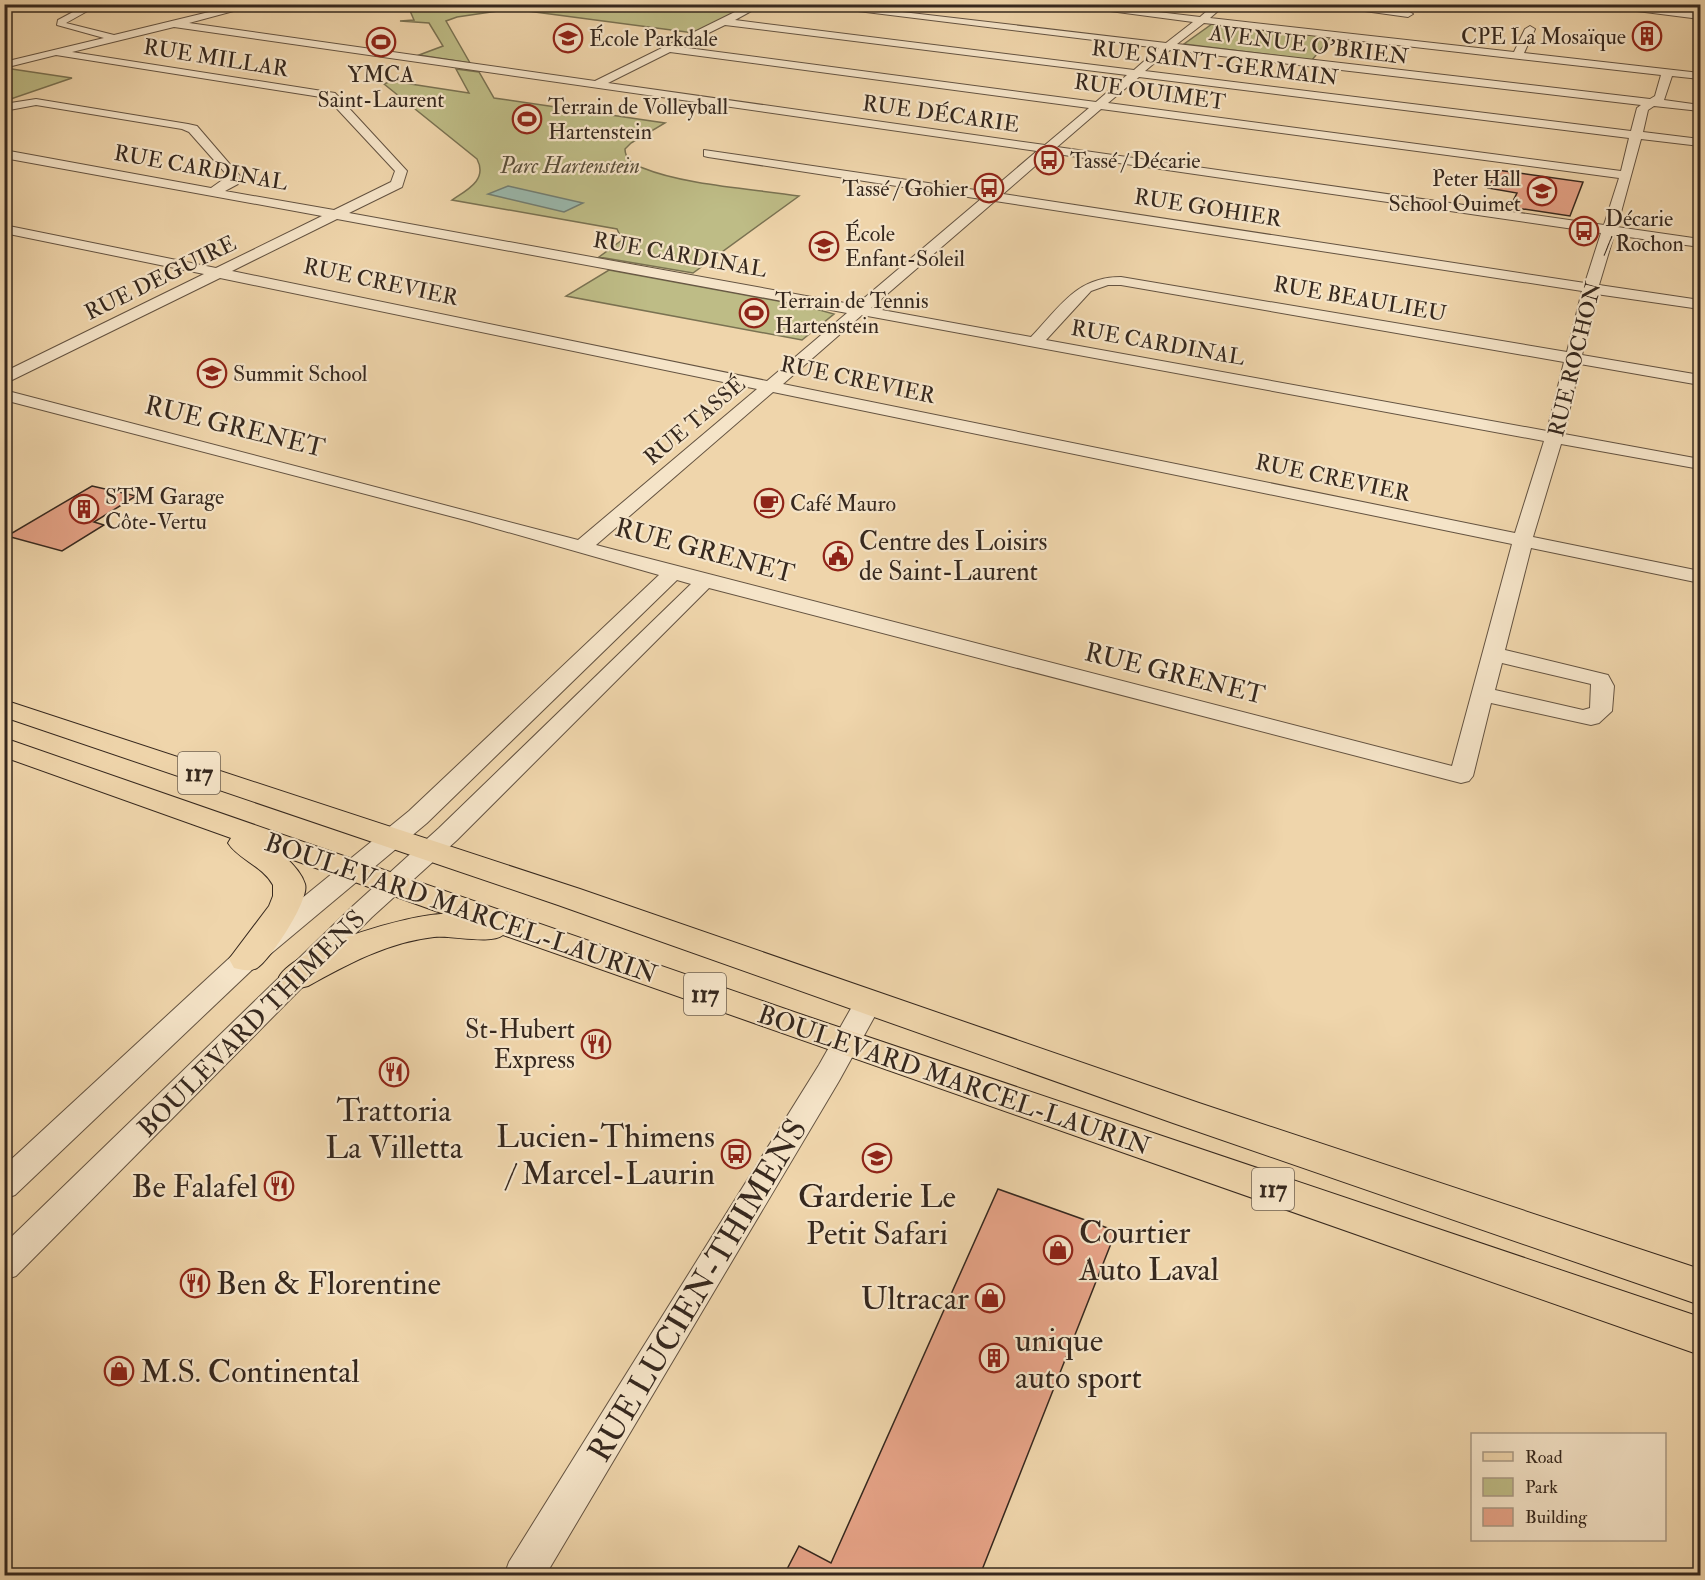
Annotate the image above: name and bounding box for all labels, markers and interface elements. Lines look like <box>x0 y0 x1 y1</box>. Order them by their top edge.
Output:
street label: AVENUE O'BRIEN <box>1207 19 1410 71</box>
building icon: CPE La Mosaïque <box>1631 20 1663 52</box>
school or university icon: École Parkdale <box>552 22 584 54</box>
place label: CPE La Mosaïque <box>1461 23 1626 51</box>
place label: École Parkdale <box>589 24 718 53</box>
sports icon: YMCA Saint-Laurent <box>365 26 397 58</box>
street label: RUE MILLAR <box>141 33 292 83</box>
street label: RUE SAINT-GERMAIN <box>1090 34 1340 92</box>
place label: YMCA Saint-Laurent <box>318 61 444 114</box>
street label: RUE OUIMET <box>1072 68 1228 117</box>
street label: RUE DÉCARIE <box>861 88 1021 139</box>
place label: Terrain de Volleyball Hartenstein <box>548 93 728 146</box>
sports icon: Terrain de Volleyball Hartenstein <box>511 103 543 135</box>
street label: RUE CARDINAL <box>112 139 290 197</box>
bus stop icon: Tassé / Décarie <box>1033 144 1065 176</box>
place label: Tassé / Décarie <box>1070 147 1200 175</box>
park label: Parc Hartenstein <box>499 152 640 180</box>
place label: Peter Hall School Ouimet <box>1389 165 1521 218</box>
bus stop icon: Tassé / Gohier <box>973 172 1005 204</box>
place label: Tassé / Gohier <box>842 175 969 203</box>
school or university icon: Peter Hall School Ouimet <box>1526 175 1558 207</box>
street label: RUE GOHIER <box>1132 183 1285 234</box>
place label: Décarie / Rochon <box>1603 205 1684 258</box>
bus stop icon: Décarie / Rochon <box>1568 215 1600 247</box>
place label: École Enfant-Soleil <box>845 219 965 273</box>
street label: RUE CARDINAL <box>591 226 769 284</box>
street label: RUE DEGUIRE <box>80 229 241 327</box>
school or university icon: École Enfant-Soleil <box>808 230 840 262</box>
street label: RUE CREVIER <box>301 252 462 312</box>
street label: RUE BEAULIEU <box>1271 270 1449 328</box>
street label: RUE ROCHON <box>1542 279 1608 440</box>
place label: Terrain de Tennis Hartenstein <box>775 287 928 340</box>
sports icon: Terrain de Tennis Hartenstein <box>738 297 770 329</box>
street label: RUE CARDINAL <box>1069 314 1247 372</box>
street label: RUE CREVIER <box>778 350 939 410</box>
school or university icon: Summit School <box>196 357 228 389</box>
place label: Summit School <box>233 360 368 388</box>
street label: RUE TASSÉ <box>637 369 751 471</box>
street label: RUE GRENET <box>141 389 328 465</box>
street label: RUE CREVIER <box>1253 448 1414 508</box>
place label: STM Garage Côte-Vertu <box>105 483 224 536</box>
cafe icon: Café Mauro <box>753 487 785 519</box>
place label: Café Mauro <box>790 490 896 518</box>
building icon: STM Garage Côte-Vertu <box>68 493 100 525</box>
street label: RUE GRENET <box>612 512 798 590</box>
place label: Centre des Loisirs de Saint-Laurent <box>859 526 1047 588</box>
public building icon: Centre des Loisirs de Saint-Laurent <box>822 540 854 572</box>
street label: RUE GRENET <box>1081 636 1268 712</box>
road number: 117 <box>178 752 220 794</box>
street label: BOULEVARD MARCEL-LAURIN <box>260 827 662 991</box>
street label: BOULEVARD THIMENS <box>131 903 372 1144</box>
road number: 117 <box>684 973 726 1015</box>
street label: BOULEVARD MARCEL-LAURIN <box>753 999 1155 1163</box>
place label: St-Hubert Express <box>465 1014 575 1077</box>
restaurant icon: St-Hubert Express <box>580 1028 612 1060</box>
restaurant icon: Trattoria La Villetta <box>378 1056 410 1088</box>
place label: Trattoria La Villetta <box>325 1091 464 1168</box>
street label: RUE LUCIEN-THIMENS <box>580 1112 816 1469</box>
place label: Lucien-Thimens / Marcel-Laurin <box>496 1117 715 1194</box>
bus stop icon: Lucien-Thimens / Marcel-Laurin <box>720 1138 752 1170</box>
school or university icon: Garderie Le Petit Safari <box>861 1142 893 1174</box>
place label: Be Falafel <box>131 1167 258 1207</box>
road number: 117 <box>1252 1168 1294 1210</box>
restaurant icon: Be Falafel <box>263 1170 295 1202</box>
place label: Garderie Le Petit Safari <box>798 1177 956 1254</box>
place label: Courtier Auto Laval <box>1078 1213 1219 1290</box>
shop icon: Courtier Auto Laval <box>1042 1234 1074 1266</box>
place label: Ben & Florentine <box>216 1264 441 1304</box>
restaurant icon: Ben & Florentine <box>179 1267 211 1299</box>
place label: Ultracar <box>861 1279 969 1319</box>
shop icon: Ultracar <box>974 1282 1006 1314</box>
place label: unique auto sport <box>1015 1321 1142 1398</box>
building icon: unique auto sport <box>978 1342 1010 1374</box>
place label: M.S. Continental <box>140 1352 360 1392</box>
shop icon: M.S. Continental <box>103 1355 135 1387</box>
legend <box>1471 1433 1666 1541</box>
text: Road <box>1525 1446 1563 1469</box>
text: Park <box>1525 1476 1558 1499</box>
text: Building <box>1525 1506 1588 1529</box>

